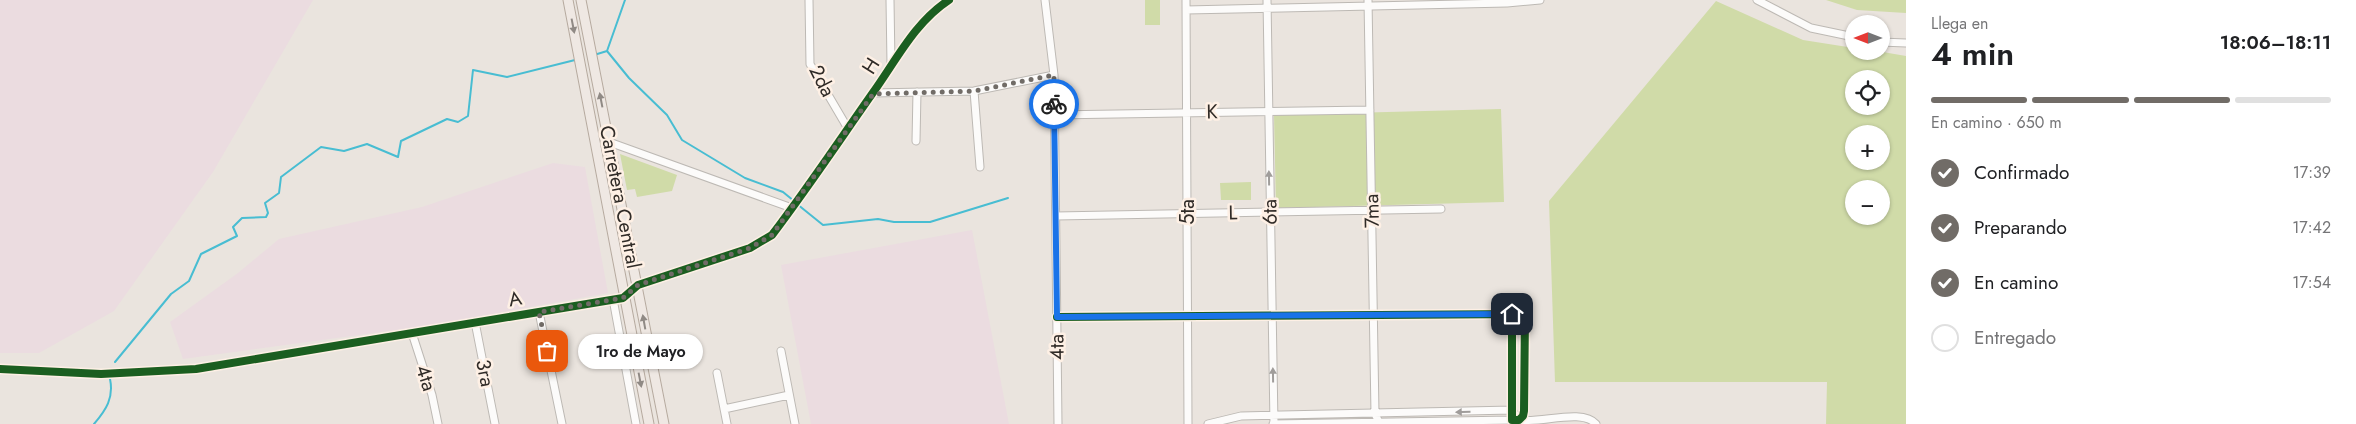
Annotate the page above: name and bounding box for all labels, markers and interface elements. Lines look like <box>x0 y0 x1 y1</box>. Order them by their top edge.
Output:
text: Llega en <box>1931 12 1988 35</box>
north arrow <box>1845 15 1890 60</box>
map controls <box>1845 15 1890 225</box>
one-way arrow <box>569 18 577 33</box>
text: 18:06–18:11 <box>2220 29 2331 56</box>
text: 4 min <box>1931 31 2014 77</box>
street label: H <box>855 52 887 80</box>
street label: 2da <box>802 60 842 102</box>
button: locate <box>1845 70 1890 115</box>
courier <box>1029 79 1079 129</box>
icon: bike <box>1040 90 1068 118</box>
one-way arrow <box>596 92 604 108</box>
street label: K <box>1206 97 1219 127</box>
text: En camino · 650 m <box>1931 111 2062 134</box>
street label: Carretera Central <box>592 123 648 271</box>
button: + <box>1845 125 1890 170</box>
icon: check <box>1931 159 1959 187</box>
text: Confirmado <box>1974 159 2069 186</box>
text: 17:39 <box>2293 161 2331 184</box>
one-way arrow <box>1265 170 1273 186</box>
button: − <box>1845 180 1890 225</box>
street label: 7ma <box>1357 194 1387 228</box>
street label: L <box>1228 198 1238 228</box>
street label: 5ta <box>1173 199 1202 225</box>
street label: 6ta <box>1255 199 1285 225</box>
icon: check <box>1931 214 1959 242</box>
text: Preparando <box>1974 214 2067 241</box>
text: 17:42 <box>2292 216 2331 239</box>
icon: check <box>1931 269 1959 297</box>
text: En camino <box>1974 269 2058 296</box>
text: 17:54 <box>2292 271 2331 294</box>
street label: A <box>506 283 525 314</box>
pin <box>1491 293 1533 335</box>
icon: home <box>1498 300 1526 328</box>
one-way arrow <box>640 313 648 329</box>
text: Entregado <box>1974 324 2056 351</box>
pin <box>526 330 568 372</box>
callout: 1ro de Mayo <box>577 334 702 368</box>
street label: 4ta <box>1042 334 1072 360</box>
icon: bag <box>533 337 561 365</box>
text: 1ro de Mayo <box>595 340 686 363</box>
street label: 3ra <box>468 357 502 389</box>
street label: 4ta <box>408 361 444 395</box>
one-way arrow <box>1269 367 1277 383</box>
one-way arrow <box>636 372 644 387</box>
one-way arrow <box>1455 408 1471 416</box>

